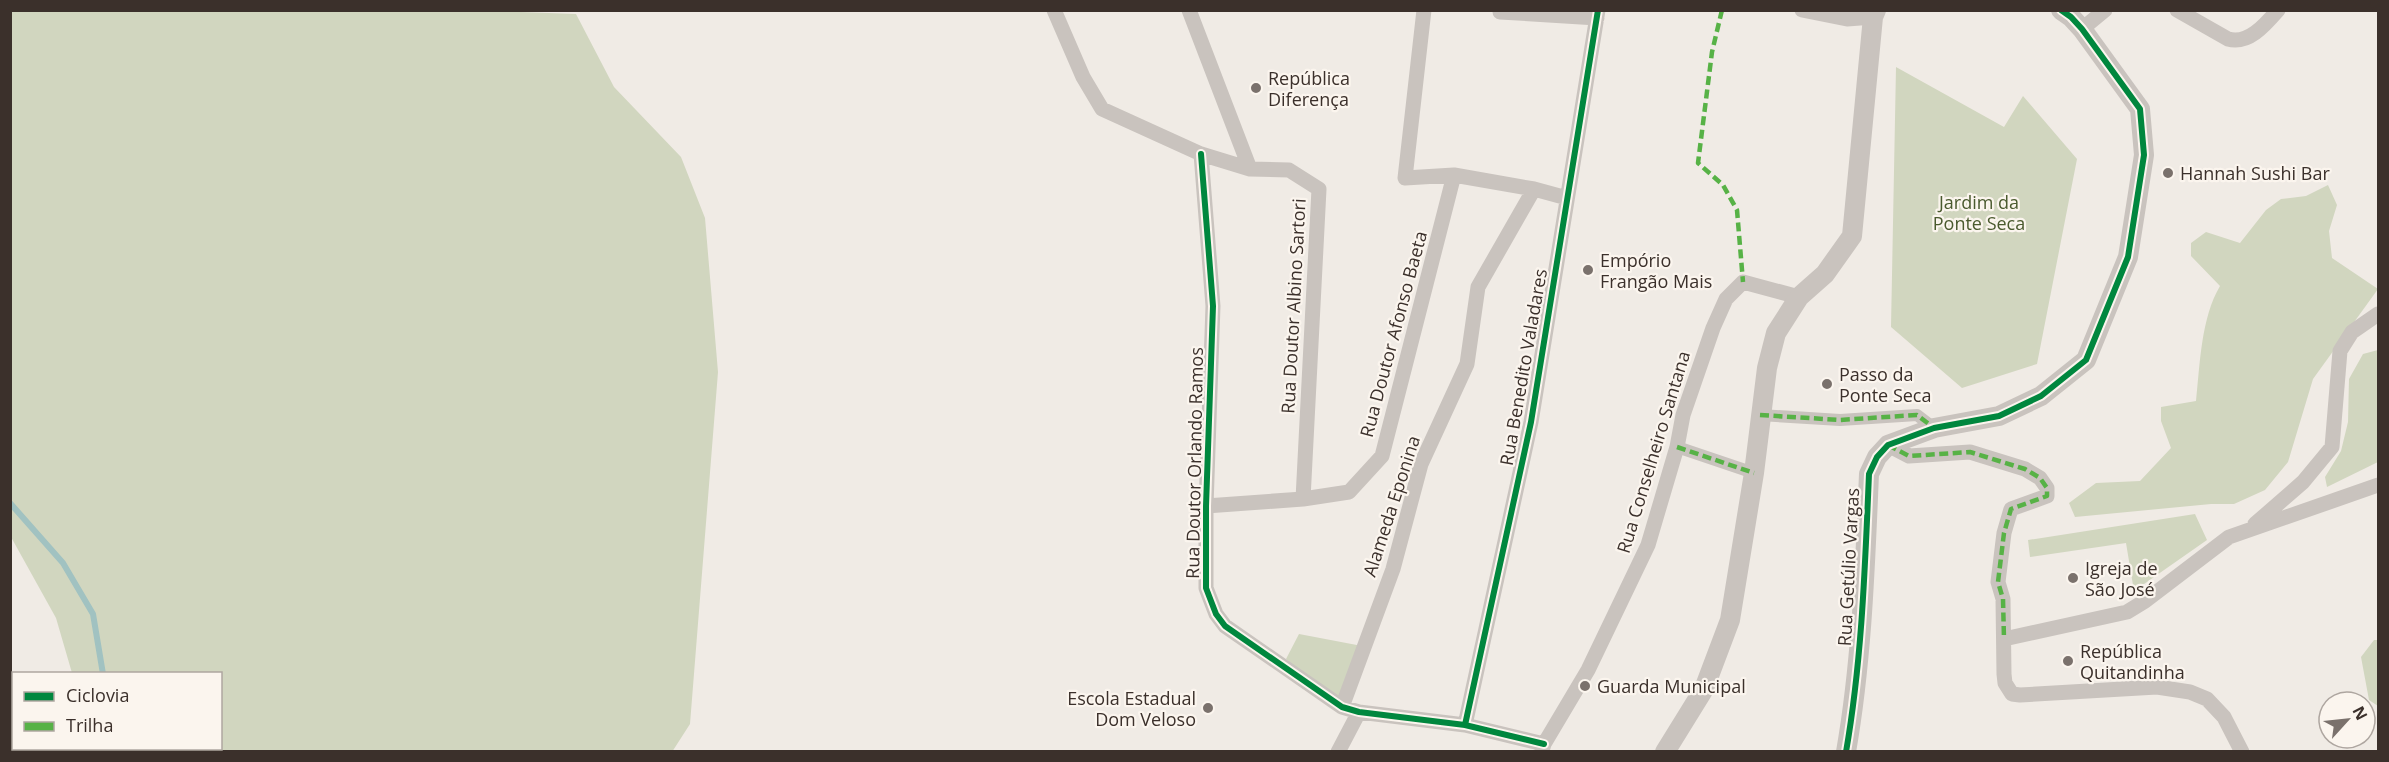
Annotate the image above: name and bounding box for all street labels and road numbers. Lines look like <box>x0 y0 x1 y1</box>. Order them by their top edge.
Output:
street label: Rua Doutor Albino Sartori <box>1275 198 1311 414</box>
street label: Rua Doutor Afonso Baeta <box>1354 228 1432 440</box>
street label: Rua Benedito Valadares <box>1494 267 1552 467</box>
street label: Rua Doutor Orlando Ramos <box>1180 347 1208 579</box>
street label: Rua Conselheiro Santana <box>1611 348 1695 556</box>
street label: Alameda Eponina <box>1357 432 1425 580</box>
street label: Rua Getúlio Vargas <box>1832 487 1864 647</box>

